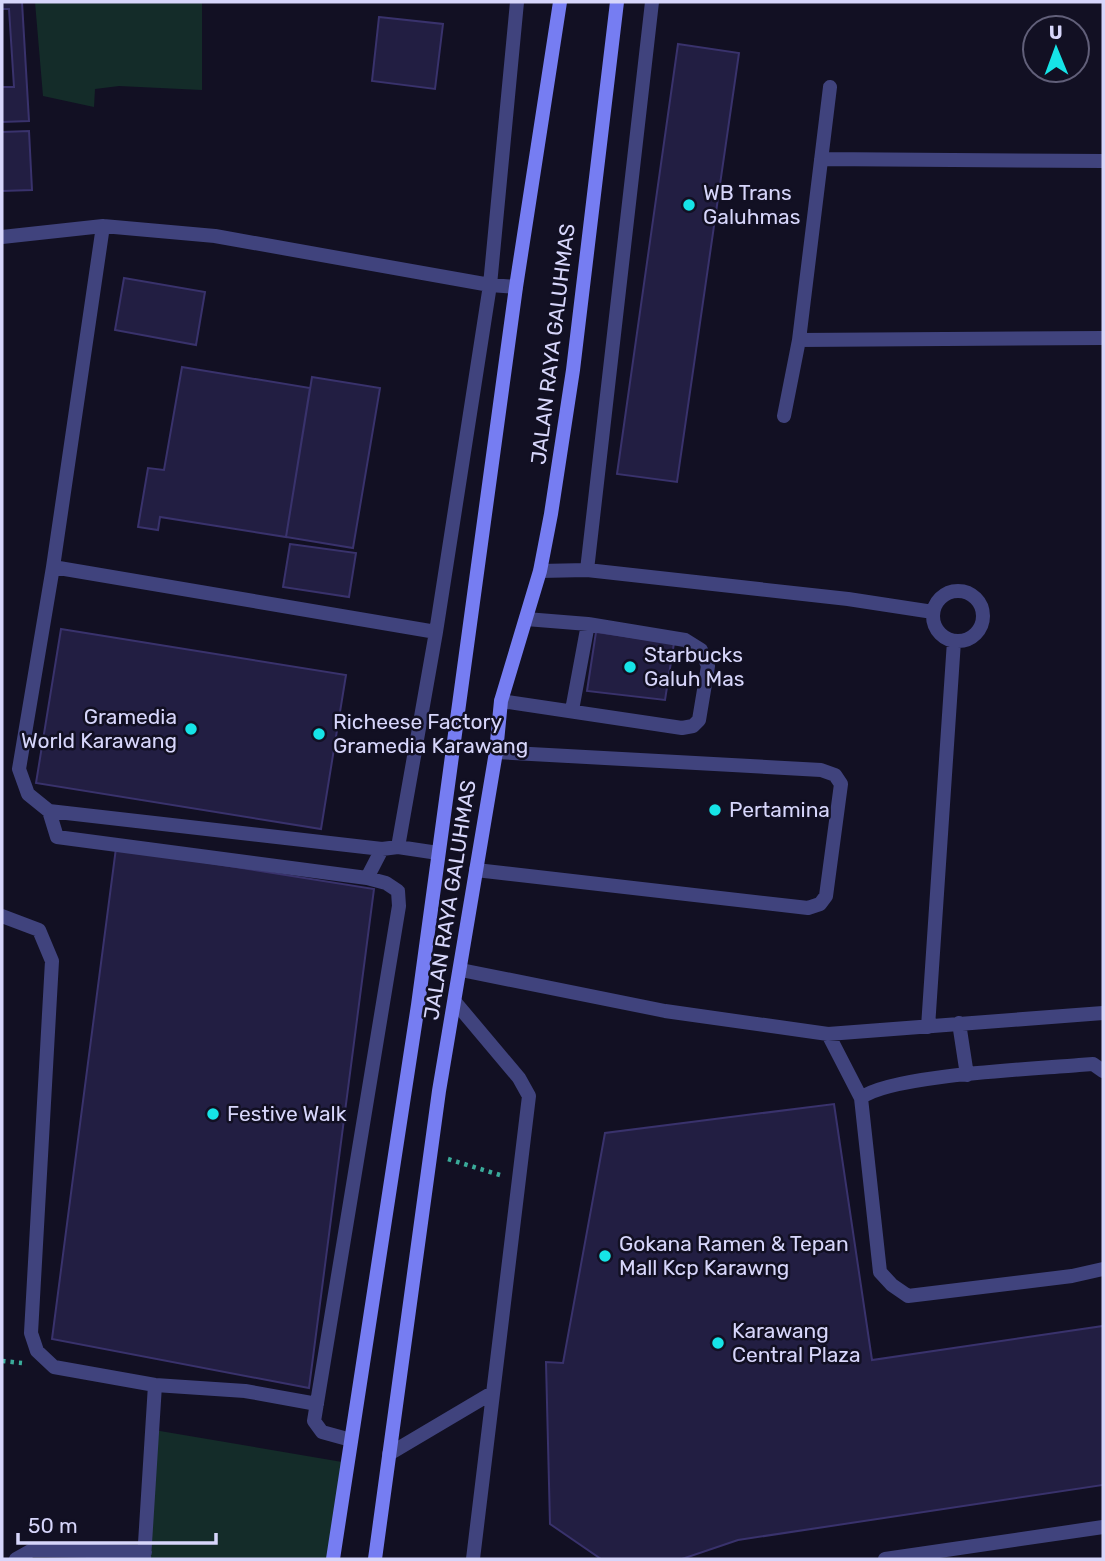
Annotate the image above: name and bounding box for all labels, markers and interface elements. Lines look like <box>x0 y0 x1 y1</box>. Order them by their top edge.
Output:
north arrow <box>1021 14 1091 84</box>
text: U <box>1049 21 1063 44</box>
place label: WB Trans Galuhmas <box>703 180 800 229</box>
marker: WB Trans Galuhmas <box>681 197 697 213</box>
street label: JALAN RAYA GALUHMAS <box>525 222 580 466</box>
place label: Starbucks Galuh Mas <box>644 642 745 691</box>
marker: Starbucks Galuh Mas <box>622 659 638 675</box>
place label: Gramedia World Karawang <box>21 704 177 753</box>
place label: Richeese Factory Gramedia Karawang <box>333 709 528 758</box>
marker: Gramedia World Karawang <box>183 721 199 737</box>
marker: Richeese Factory Gramedia Karawang <box>311 726 327 742</box>
street label: JALAN RAYA GALUHMAS <box>418 778 481 1022</box>
place label: Pertamina <box>729 797 830 822</box>
marker: Pertamina <box>707 802 723 818</box>
place label: Festive Walk <box>227 1101 347 1126</box>
marker: Festive Walk <box>205 1106 221 1122</box>
place label: Gokana Ramen & Tepan Mall Kcp Karawng <box>619 1231 849 1280</box>
marker: Gokana Ramen & Tepan Mall Kcp Karawng <box>597 1248 613 1264</box>
place label: Karawang Central Plaza <box>732 1318 861 1367</box>
marker: Karawang Central Plaza <box>710 1335 726 1351</box>
scale bar <box>18 1502 215 1546</box>
text: 50 m <box>28 1513 78 1538</box>

